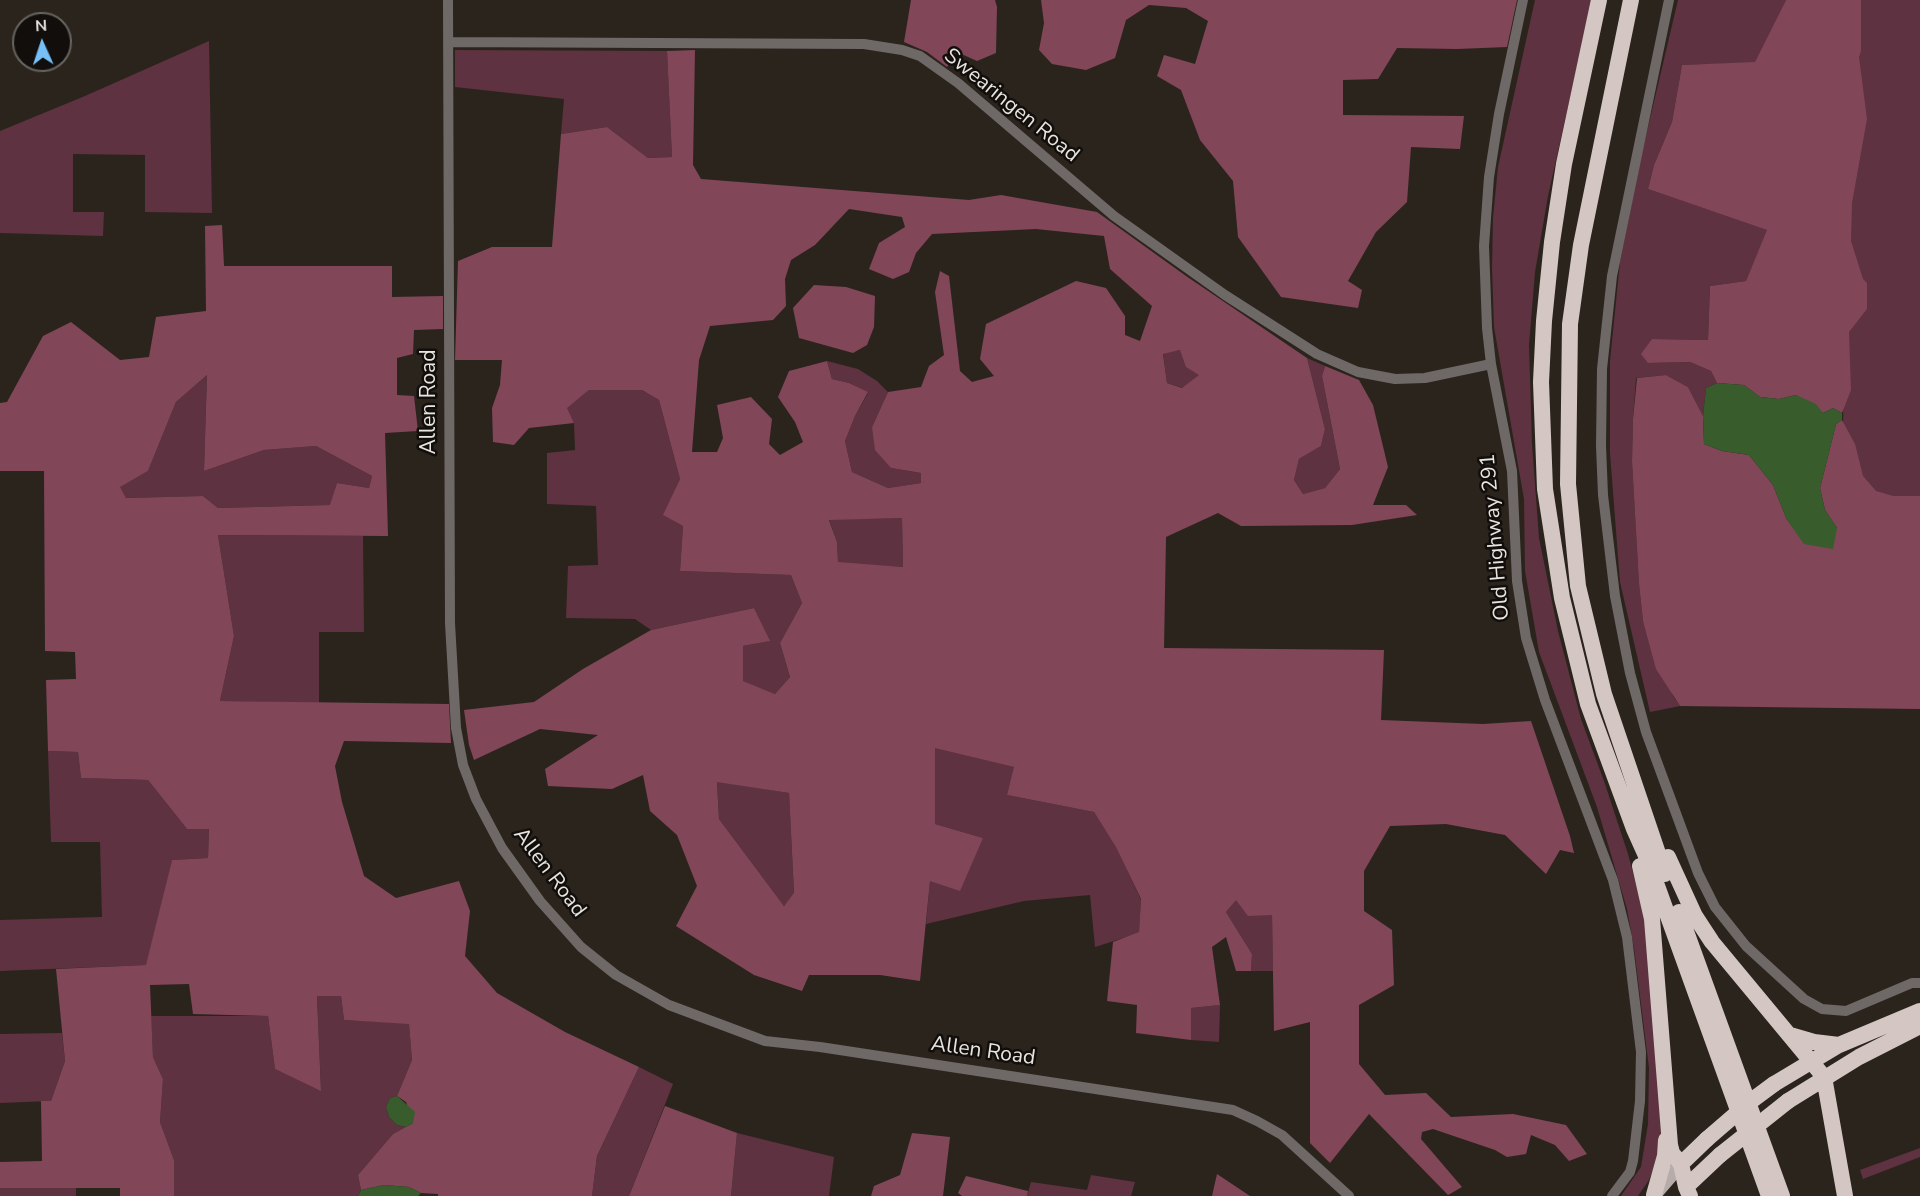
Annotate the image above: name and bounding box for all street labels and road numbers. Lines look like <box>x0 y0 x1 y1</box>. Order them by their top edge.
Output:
street label: Swearingen Road <box>938 44 1084 168</box>
street label: Allen Road <box>417 350 443 454</box>
street label: Old Highway 291 <box>1476 453 1516 621</box>
street label: Allen Road <box>507 823 591 923</box>
street label: Allen Road <box>929 1032 1037 1072</box>

